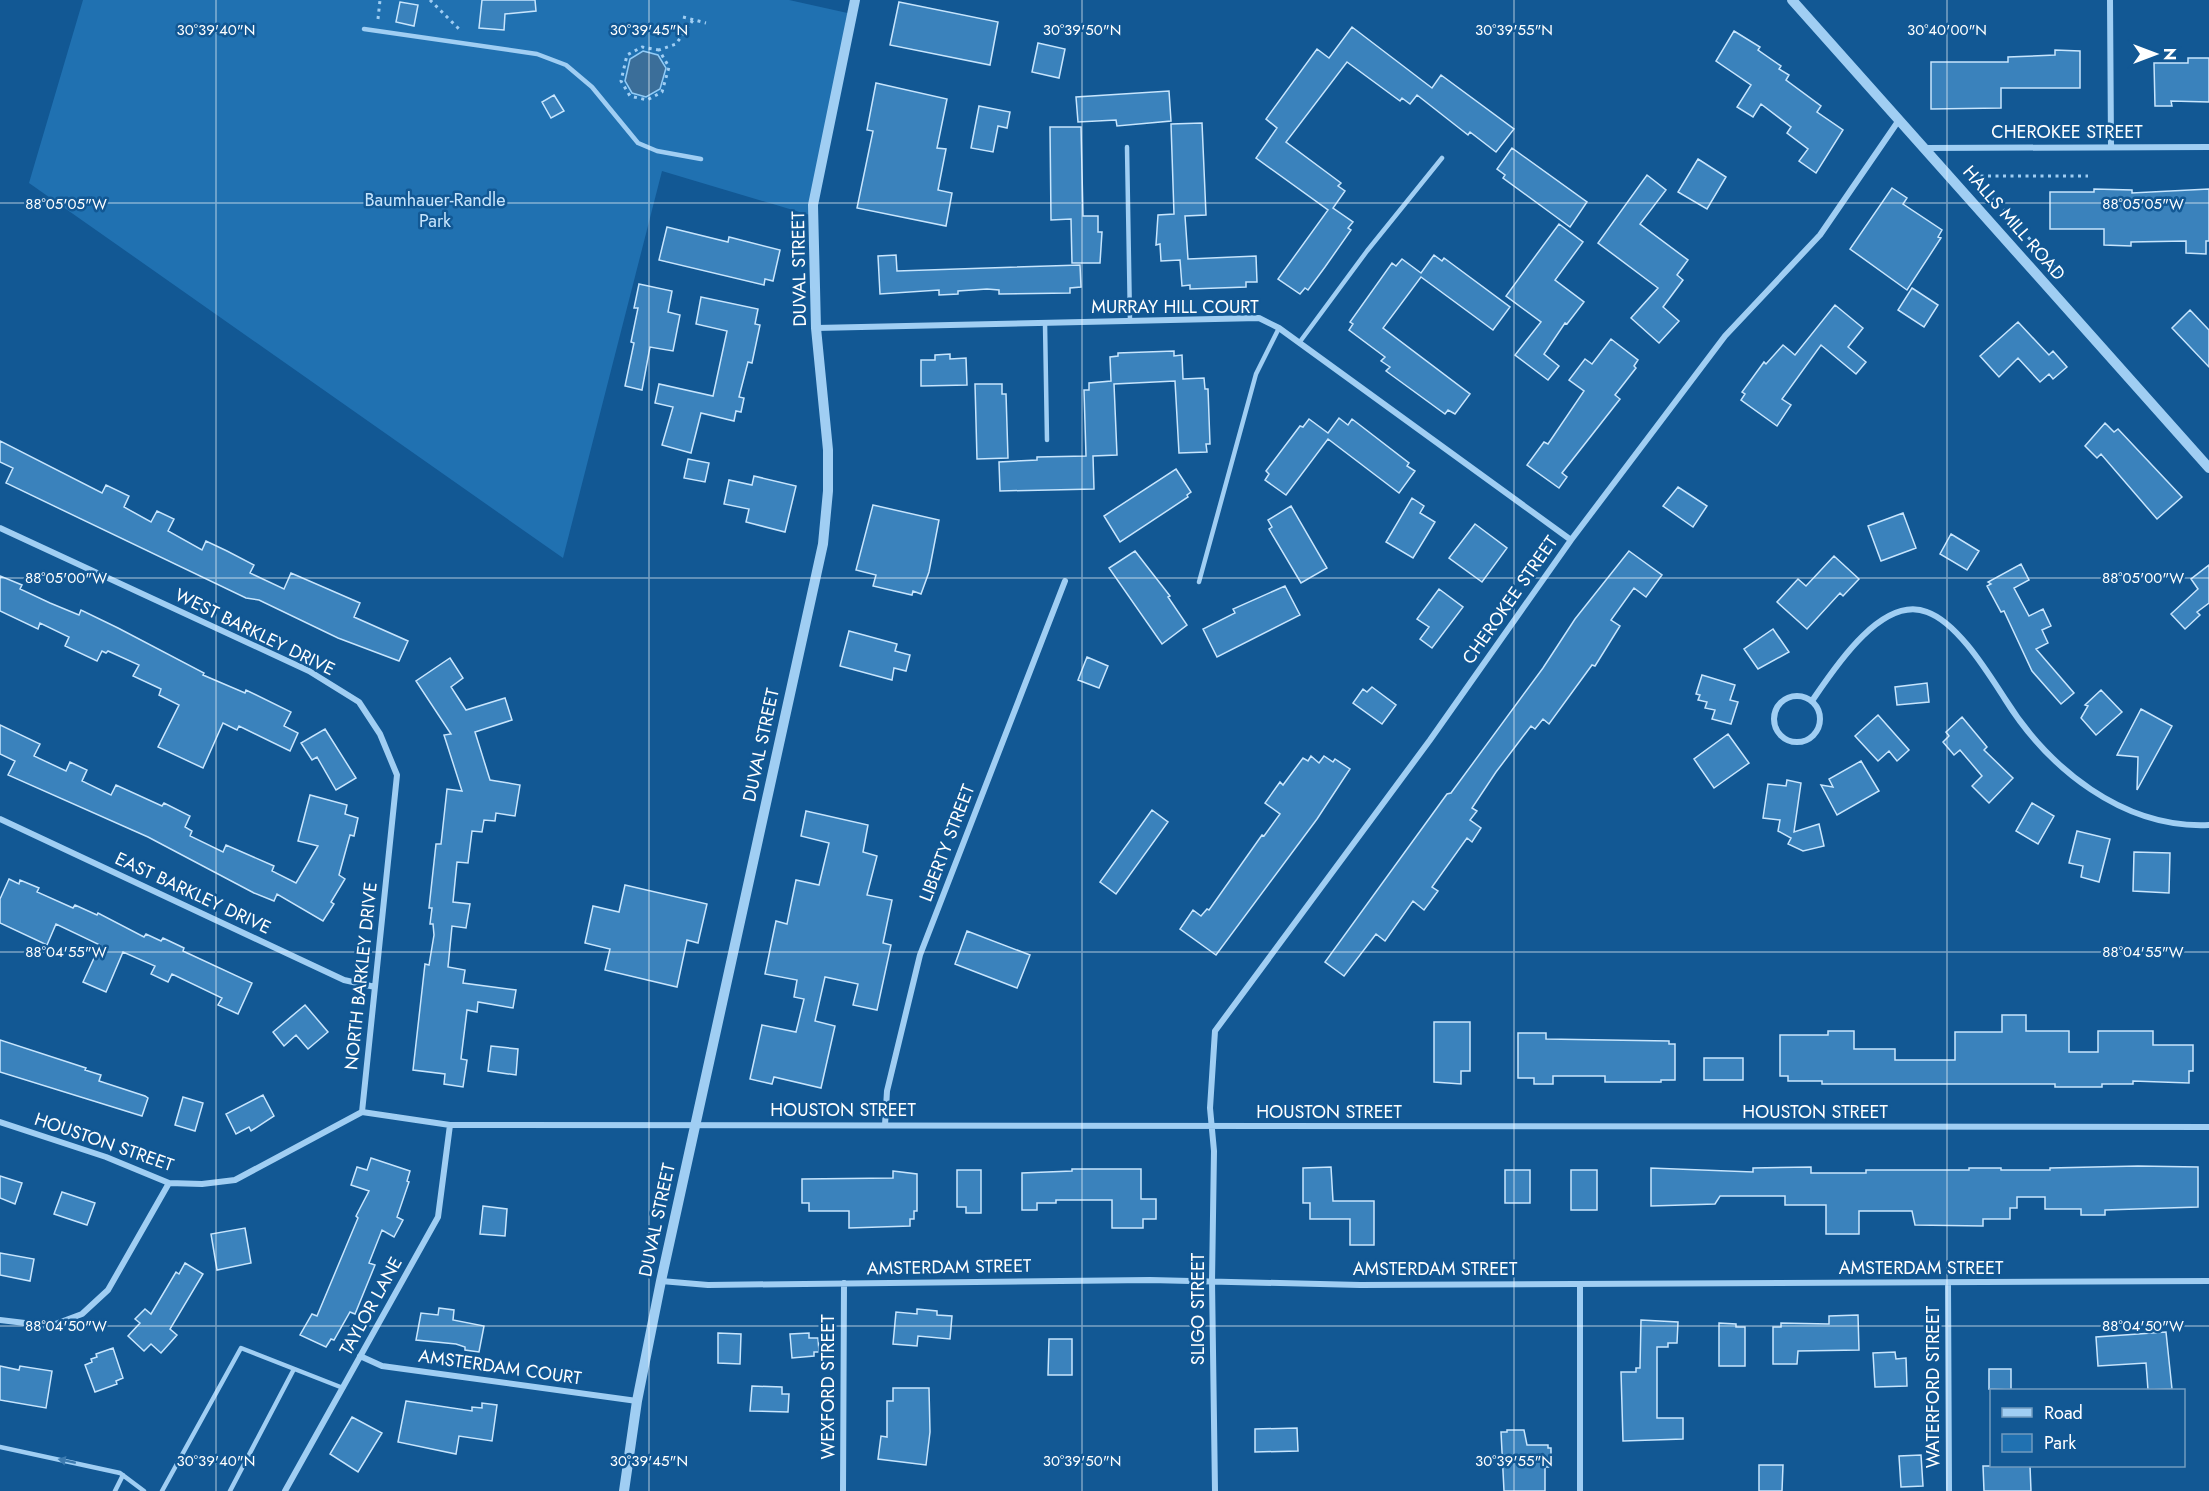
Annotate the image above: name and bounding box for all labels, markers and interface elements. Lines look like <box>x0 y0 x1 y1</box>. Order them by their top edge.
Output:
text: 30°39'40"N <box>177 19 255 41</box>
text: 30°39'45"N <box>610 19 688 41</box>
text: 30°39'50"N <box>1043 19 1121 41</box>
text: 30°39'55"N <box>1475 19 1553 41</box>
text: 30°40'00"N <box>1907 19 1987 41</box>
north arrow <box>2125 24 2185 84</box>
text: N <box>2158 48 2181 60</box>
street label: CHEROKEE STREET <box>1991 119 2143 145</box>
street label: HALLS MILL ROAD <box>1957 160 2071 286</box>
park label: Baumhauer-Randle Park <box>365 187 505 234</box>
text: 88°05'05"W <box>25 193 107 215</box>
text: 88°05'05"W <box>2102 193 2184 215</box>
street label: DUVAL STREET <box>785 210 813 327</box>
street label: MURRAY HILL COURT <box>1091 294 1259 320</box>
street label: CHEROKEE STREET <box>1456 530 1564 669</box>
text: 88°05'00"W <box>25 567 107 589</box>
text: 88°05'00"W <box>2102 567 2184 589</box>
street label: WEST BARKLEY DRIVE <box>171 582 339 682</box>
street label: DUVAL STREET <box>736 685 786 804</box>
street label: LIBERTY STREET <box>913 780 981 905</box>
street label: EAST BARKLEY DRIVE <box>111 845 275 941</box>
street label: NORTH BARKLEY DRIVE <box>338 881 384 1071</box>
text: 88°04'55"W <box>25 941 107 963</box>
text: 88°04'55"W <box>2102 941 2184 963</box>
street label: HOUSTON STREET <box>770 1097 917 1123</box>
street label: HOUSTON STREET <box>1256 1099 1403 1125</box>
street label: HOUSTON STREET <box>1742 1099 1889 1125</box>
street label: HOUSTON STREET <box>31 1106 178 1178</box>
street label: DUVAL STREET <box>632 1160 682 1279</box>
street label: TAYLOR LANE <box>333 1252 409 1360</box>
street label: SLIGO STREET <box>1185 1252 1211 1365</box>
street label: AMSTERDAM STREET <box>866 1253 1032 1281</box>
street label: AMSTERDAM STREET <box>1839 1255 2004 1281</box>
street label: AMSTERDAM STREET <box>1353 1256 1518 1282</box>
street label: WATERFORD STREET <box>1920 1305 1946 1468</box>
street label: WEXFORD STREET <box>815 1314 841 1460</box>
text: 88°04'50"W <box>25 1315 107 1337</box>
text: 88°04'50"W <box>2102 1315 2184 1337</box>
street label: AMSTERDAM COURT <box>417 1343 584 1391</box>
legend <box>1990 1389 2185 1467</box>
text: Road <box>2044 1400 2083 1426</box>
text: Park <box>2044 1430 2076 1456</box>
text: 30°39'40"N <box>177 1450 255 1472</box>
text: 30°39'45"N <box>610 1450 688 1472</box>
text: 30°39'50"N <box>1043 1450 1121 1472</box>
text: 30°39'55"N <box>1475 1450 1553 1472</box>
one-way arrow <box>57 1456 76 1466</box>

